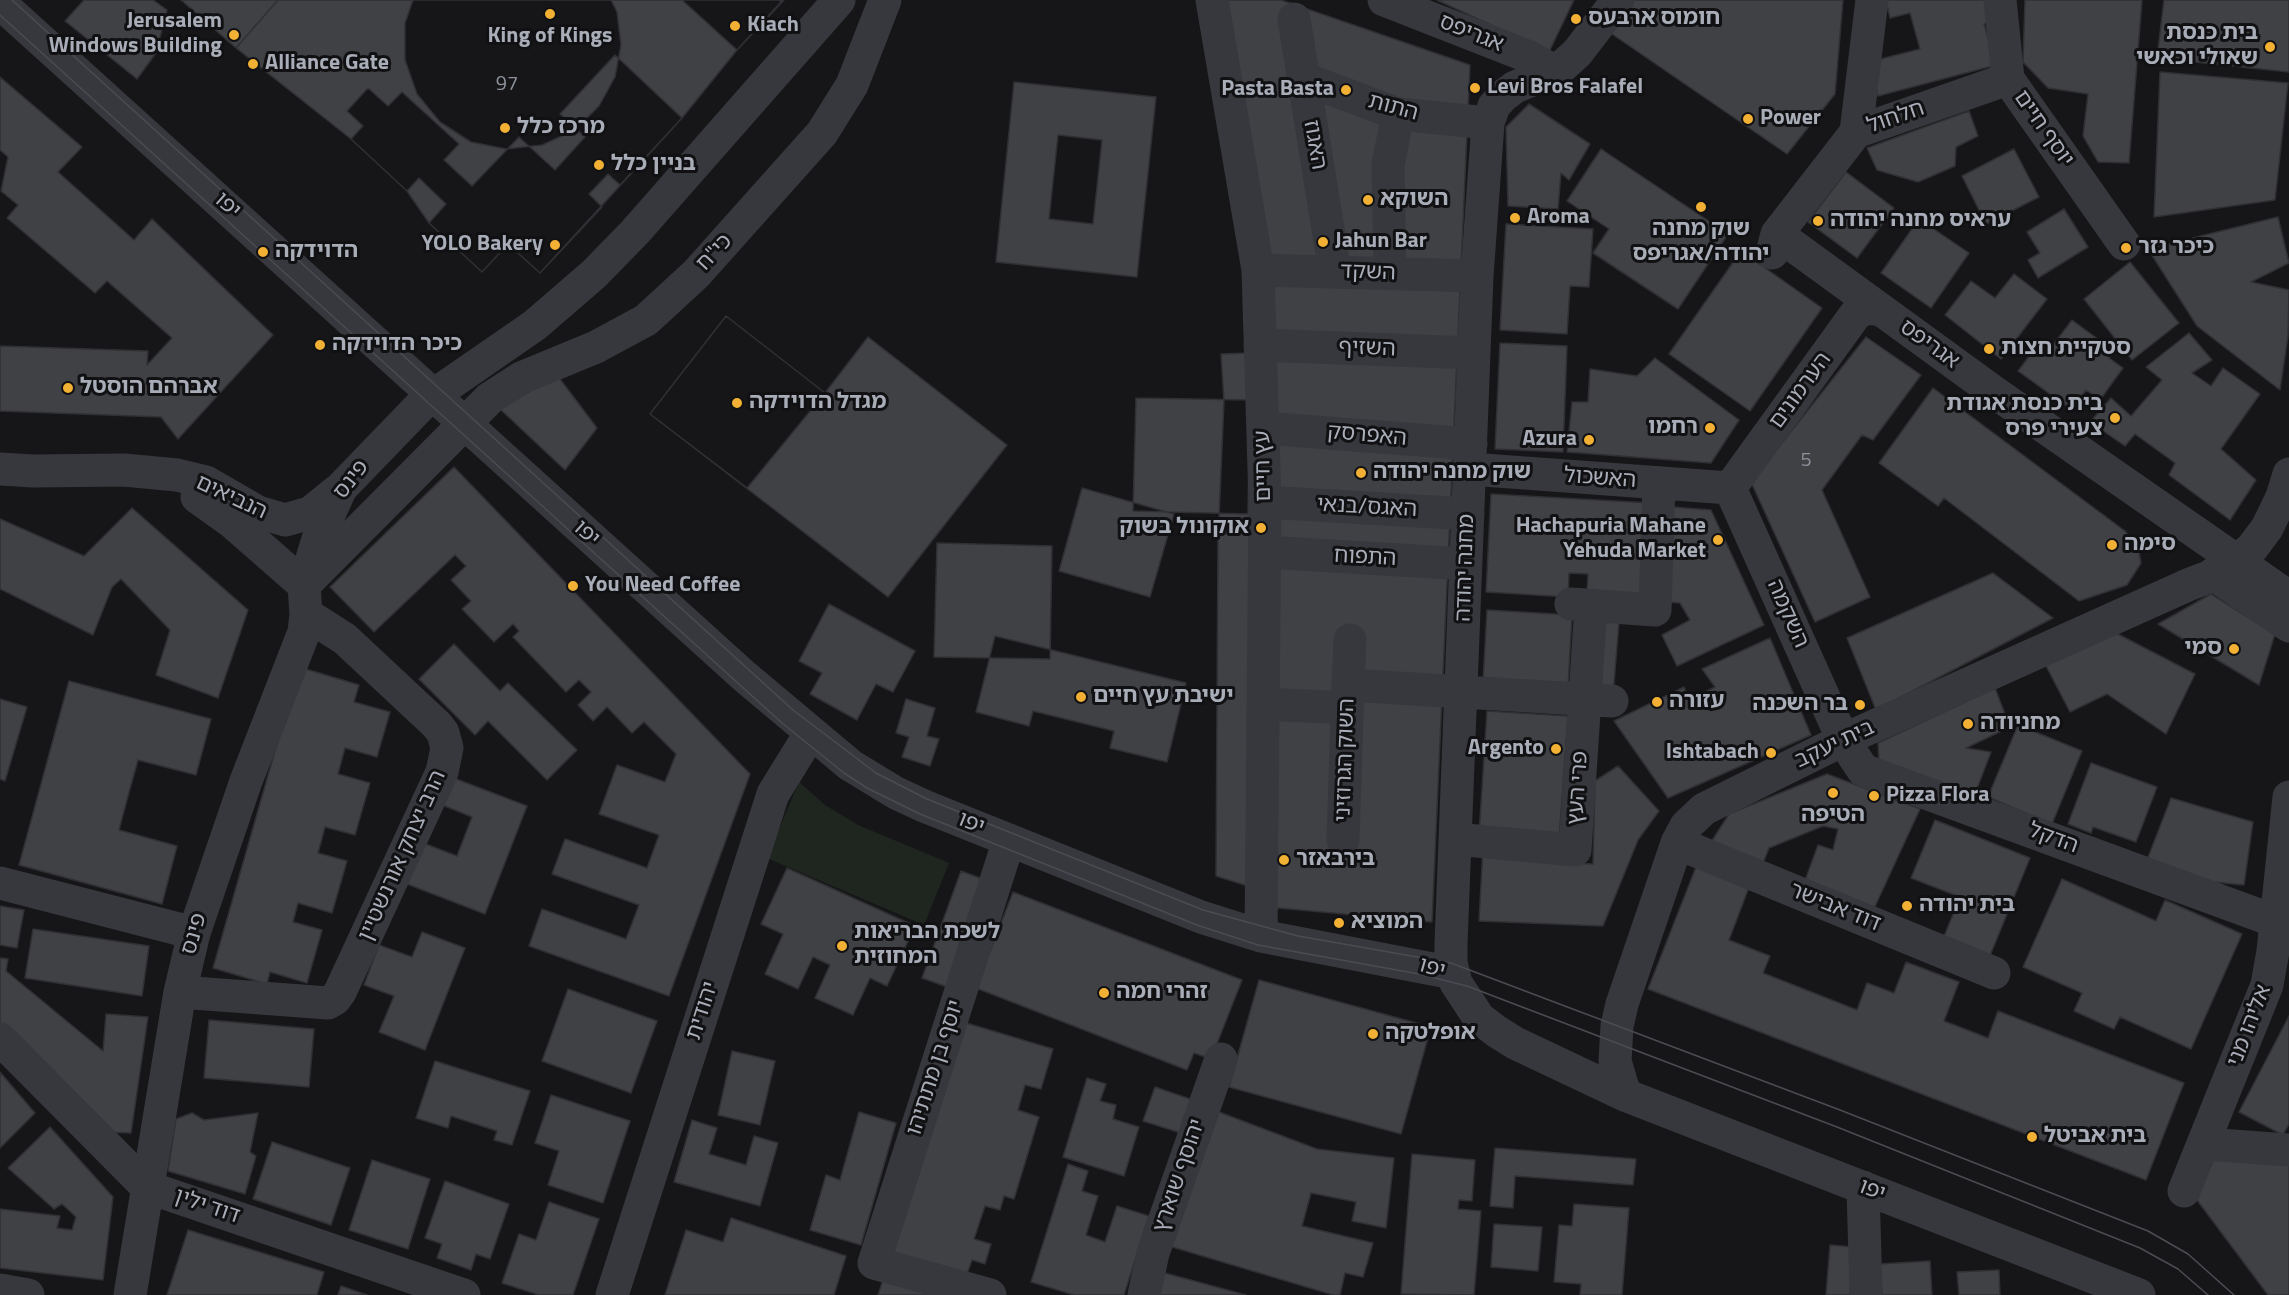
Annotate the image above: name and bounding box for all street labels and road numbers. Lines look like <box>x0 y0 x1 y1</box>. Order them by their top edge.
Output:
street label: אגריפס <box>1435 9 1507 59</box>
street label: יוסף חיים <box>2007 86 2079 172</box>
street label: התות <box>1365 89 1421 127</box>
street label: חלחול <box>1864 96 1928 140</box>
street label: האגוז <box>1297 118 1331 172</box>
street label: יפו <box>209 188 245 224</box>
street label: כי"ח <box>692 229 738 277</box>
street label: השקד <box>1340 259 1396 287</box>
street label: אגריפס <box>1894 315 1964 375</box>
street label: השזיף <box>1338 335 1396 363</box>
street label: הערמונים <box>1764 348 1838 434</box>
street label: האפרסק <box>1326 419 1408 453</box>
street label: עץ חיים <box>1250 430 1278 502</box>
street label: פינס <box>329 455 375 505</box>
street label: האשכול <box>1563 463 1637 495</box>
street label: הנביאים <box>191 470 271 526</box>
street label: האגס/בנאי <box>1316 492 1418 524</box>
street label: מחנה יהודה <box>1451 514 1481 622</box>
street label: יפו <box>568 516 604 552</box>
street label: התפוח <box>1333 543 1397 573</box>
street label: השקמה <box>1760 576 1814 652</box>
street label: השוק הגרוזיני <box>1331 698 1361 822</box>
street label: בית יעקב <box>1791 715 1879 775</box>
street label: פרי העץ <box>1563 750 1595 826</box>
street label: הרב יצחק אורנשטיין <box>354 767 452 945</box>
street label: יפו <box>954 807 988 841</box>
street label: הדקל <box>2025 818 2081 860</box>
street label: דוד אבישר <box>1786 878 1884 938</box>
street label: פינס <box>176 910 214 958</box>
street label: יפו <box>1416 953 1448 985</box>
street label: יהודית <box>681 979 725 1043</box>
street label: אליהו מני <box>2222 981 2278 1071</box>
street label: יוסף בן מתתיהו <box>902 997 970 1139</box>
street label: יהוסף שוארץ <box>1148 1116 1212 1236</box>
street label: יפו <box>1855 1174 1889 1208</box>
street label: דוד ילין <box>171 1184 243 1230</box>

